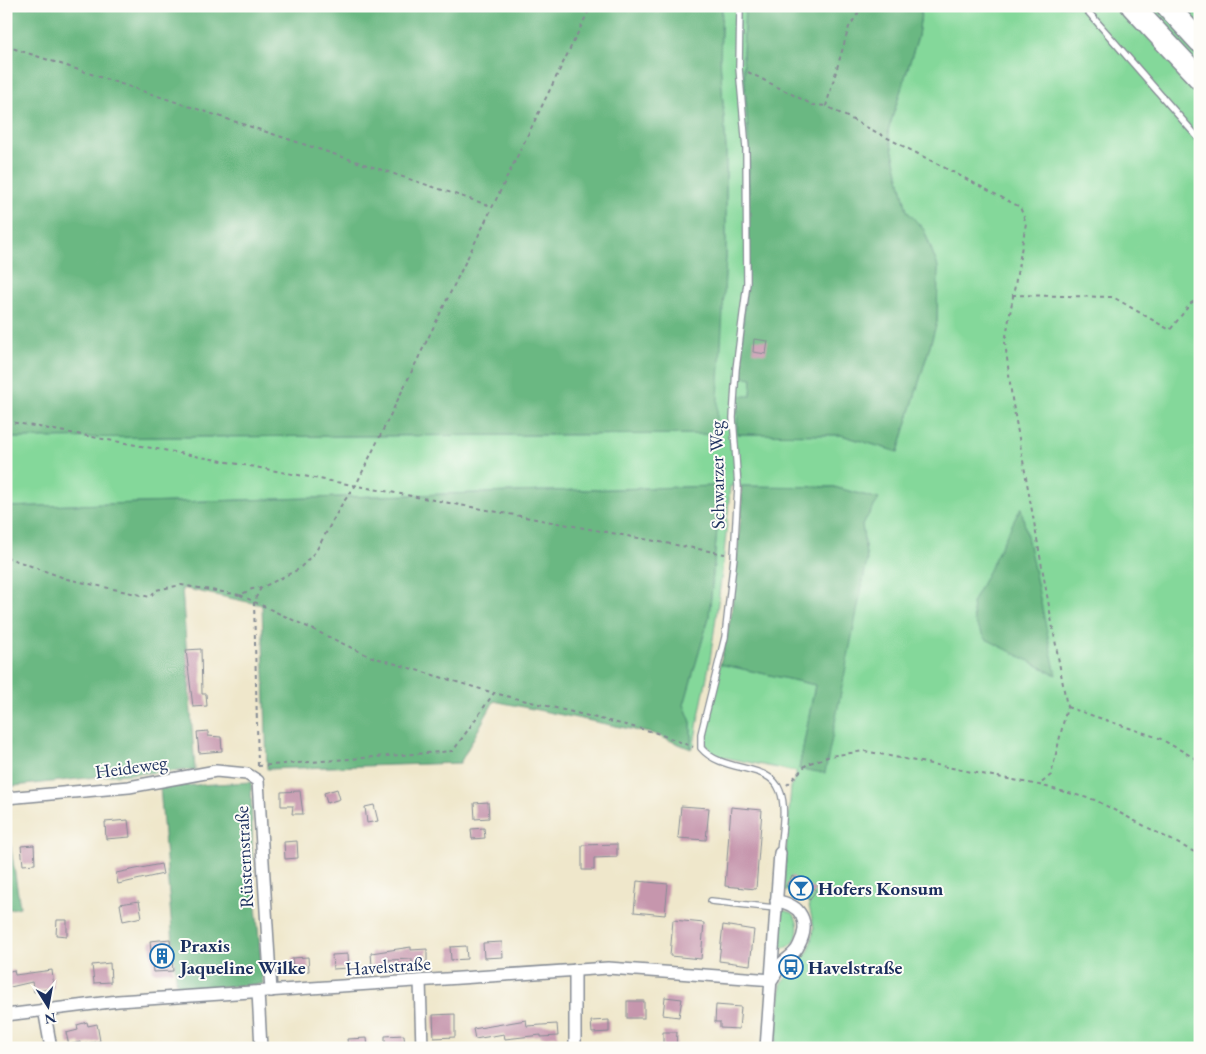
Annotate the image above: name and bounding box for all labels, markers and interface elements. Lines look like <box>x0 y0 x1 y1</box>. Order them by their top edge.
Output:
street label: Schwarzer Weg <box>704 420 730 529</box>
street label: Heideweg <box>93 749 169 784</box>
street label: Rüsternstraße <box>229 805 259 909</box>
bar icon: Hofers Konsum <box>788 875 814 901</box>
place label: Hofers Konsum <box>818 876 944 901</box>
place label: Praxis Jaqueline Wilke <box>178 933 306 980</box>
building icon: Praxis Jaqueline Wilke <box>149 943 175 969</box>
street label: Havelstraße <box>345 951 431 981</box>
bus stop icon: Havelstraße <box>778 954 804 980</box>
place label: Havelstraße <box>808 955 902 980</box>
north arrow <box>22 982 72 1032</box>
text: N <box>43 1009 58 1029</box>

